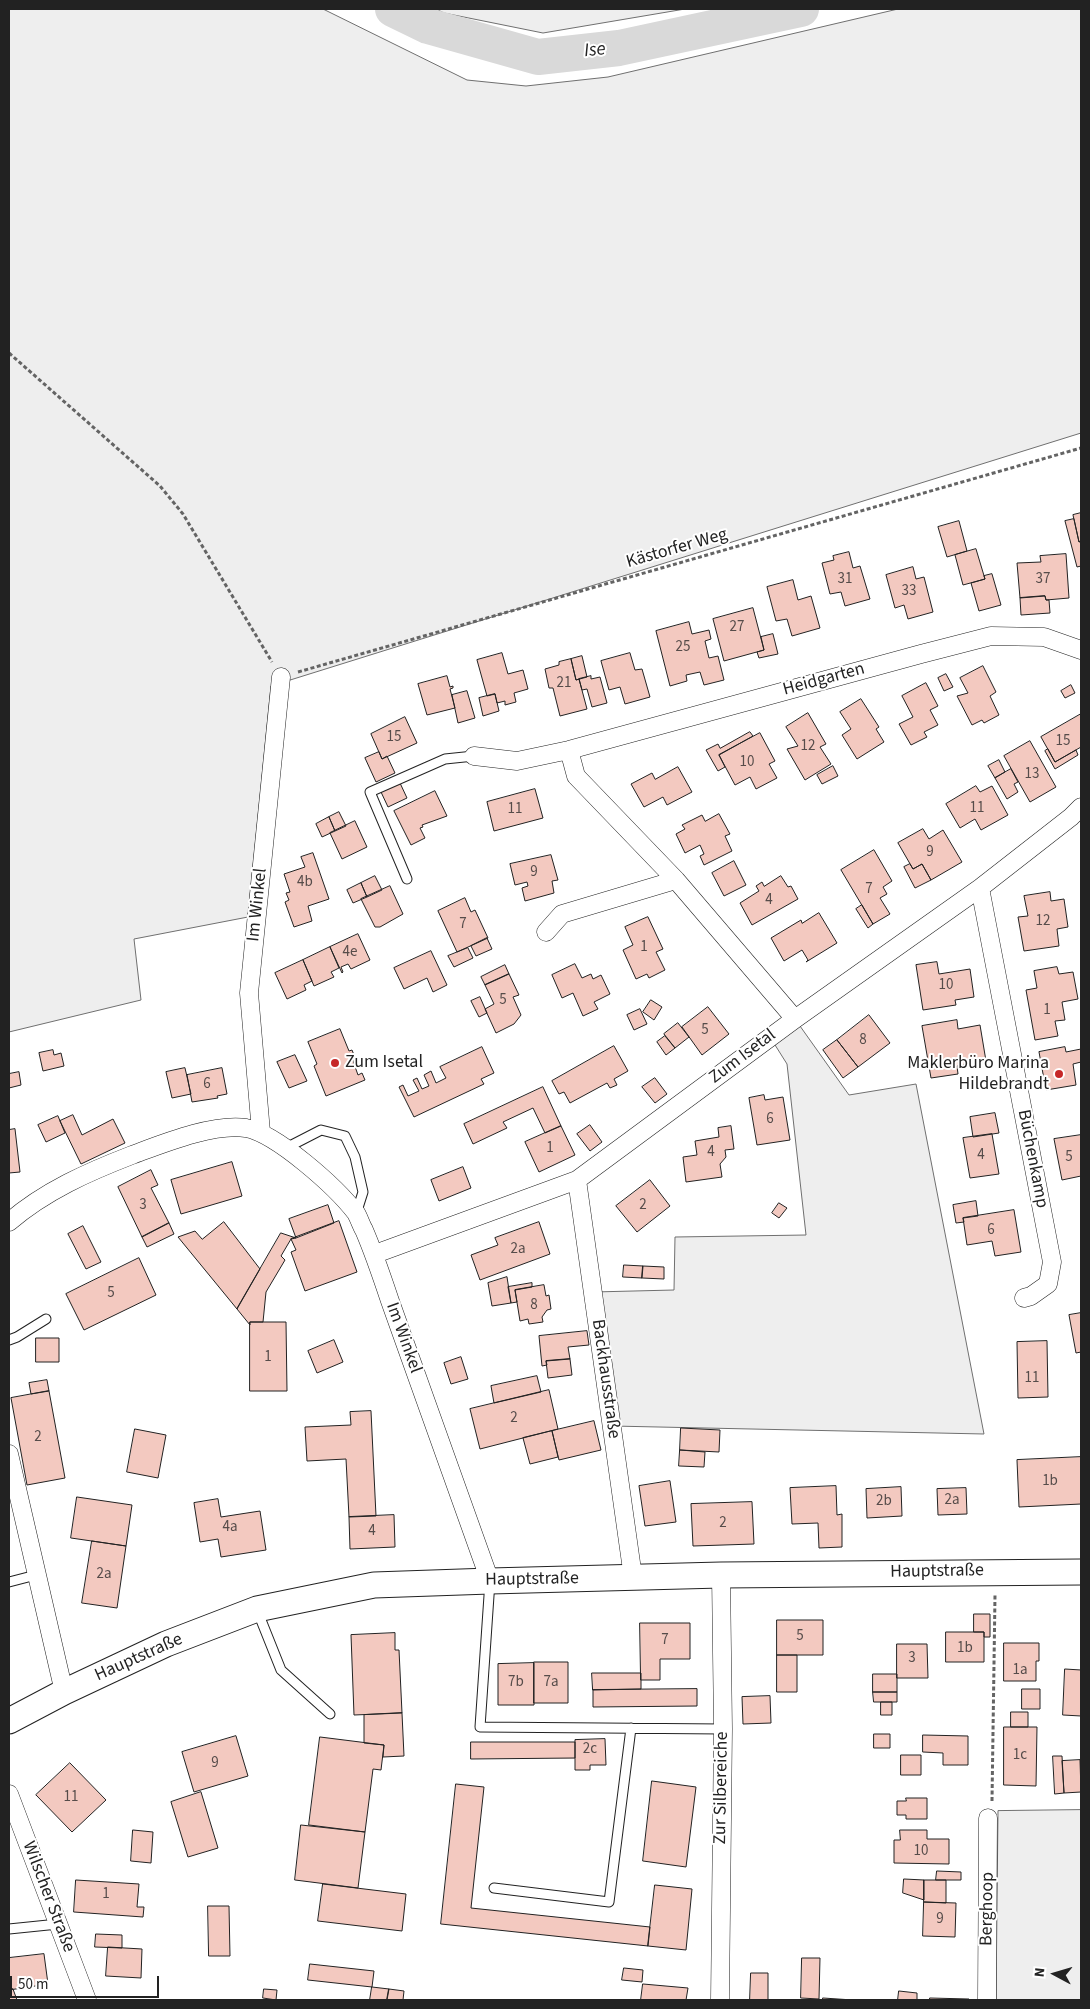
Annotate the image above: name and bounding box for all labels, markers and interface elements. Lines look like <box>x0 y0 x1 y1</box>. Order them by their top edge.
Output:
water label: Ise <box>583 39 607 63</box>
street label: Kästorfer Weg <box>624 524 730 574</box>
house number: 31 <box>838 571 852 589</box>
house number: 37 <box>1036 571 1050 589</box>
house number: 33 <box>902 583 916 601</box>
house number: 27 <box>730 619 744 637</box>
house number: 25 <box>676 639 690 657</box>
street label: Heidgarten <box>781 659 867 701</box>
house number: 21 <box>557 675 571 693</box>
house number: 15 <box>387 729 401 747</box>
house number: 15 <box>1056 733 1070 751</box>
house number: 12 <box>801 738 815 756</box>
house number: 10 <box>740 754 754 772</box>
house number: 13 <box>1025 766 1039 784</box>
house number: 11 <box>970 800 984 818</box>
house number: 11 <box>508 801 522 819</box>
house number: 9 <box>926 844 934 862</box>
house number: 9 <box>530 864 538 882</box>
street label: Im Winkel <box>243 867 273 943</box>
house number: 4b <box>297 874 313 892</box>
house number: 7 <box>865 881 873 899</box>
house number: 4 <box>765 892 773 910</box>
house number: 12 <box>1036 913 1050 931</box>
house number: 7 <box>459 916 467 934</box>
house number: 1 <box>640 939 648 957</box>
house number: 4e <box>343 944 357 962</box>
house number: 10 <box>939 977 953 995</box>
house number: 5 <box>499 992 507 1010</box>
house number: 1 <box>1043 1002 1051 1020</box>
house number: 5 <box>701 1022 709 1040</box>
street label: Zum Isetal <box>705 1025 781 1089</box>
house number: 8 <box>859 1032 867 1050</box>
place label: Zum Isetal <box>345 1052 423 1074</box>
place label: Maklerbüro Marina Hildebrandt <box>907 1053 1049 1096</box>
marker: Zum Isetal <box>329 1057 341 1069</box>
marker: Maklerbüro Marina Hildebrandt <box>1053 1068 1065 1080</box>
house number: 6 <box>203 1076 211 1094</box>
street label: Büchenkamp <box>1012 1108 1052 1210</box>
house number: 6 <box>766 1111 774 1129</box>
house number: 1 <box>546 1140 554 1158</box>
house number: 4 <box>707 1144 715 1162</box>
house number: 4 <box>977 1147 985 1165</box>
house number: 5 <box>1065 1149 1073 1167</box>
house number: 3 <box>139 1197 147 1215</box>
house number: 2 <box>639 1197 647 1215</box>
house number: 6 <box>987 1222 995 1240</box>
house number: 2a <box>510 1241 526 1259</box>
house number: 5 <box>107 1285 115 1303</box>
house number: 8 <box>530 1297 538 1315</box>
street label: Im Winkel <box>380 1300 426 1376</box>
street label: Backhausstraße <box>586 1318 624 1440</box>
house number: 1 <box>264 1349 272 1367</box>
house number: 11 <box>1025 1370 1039 1388</box>
house number: 2 <box>510 1410 518 1428</box>
house number: 2 <box>34 1429 42 1447</box>
house number: 1b <box>1042 1473 1058 1491</box>
house number: 2a <box>944 1492 960 1510</box>
house number: 2b <box>876 1493 892 1511</box>
house number: 2 <box>719 1515 727 1533</box>
house number: 4a <box>222 1519 238 1537</box>
house number: 4 <box>368 1523 376 1541</box>
street label: Hauptstraße <box>890 1560 984 1584</box>
house number: 2a <box>96 1566 112 1584</box>
street label: Hauptstraße <box>485 1568 579 1592</box>
house number: 5 <box>796 1628 804 1646</box>
street label: Hauptstraße <box>92 1629 186 1687</box>
house number: 7 <box>661 1632 669 1650</box>
house number: 1b <box>957 1640 973 1658</box>
house number: 3 <box>908 1650 916 1668</box>
house number: 1a <box>1012 1662 1028 1680</box>
house number: 7b <box>508 1674 524 1692</box>
house number: 7a <box>543 1674 559 1692</box>
street label: Zur Silbereiche <box>710 1731 734 1845</box>
house number: 2c <box>583 1741 597 1759</box>
house number: 1c <box>1013 1747 1027 1765</box>
house number: 9 <box>211 1755 219 1773</box>
house number: 11 <box>64 1789 78 1807</box>
street label: Wilscher Straße <box>17 1839 79 1955</box>
house number: 10 <box>914 1843 928 1861</box>
street label: Berghoop <box>977 1872 999 1946</box>
house number: 1 <box>102 1886 110 1904</box>
house number: 9 <box>936 1911 944 1929</box>
north arrow <box>1030 1949 1080 1999</box>
scale bar <box>12 1966 161 1998</box>
text: N <box>1030 1967 1051 1978</box>
text: 50 m <box>18 1974 48 1995</box>

